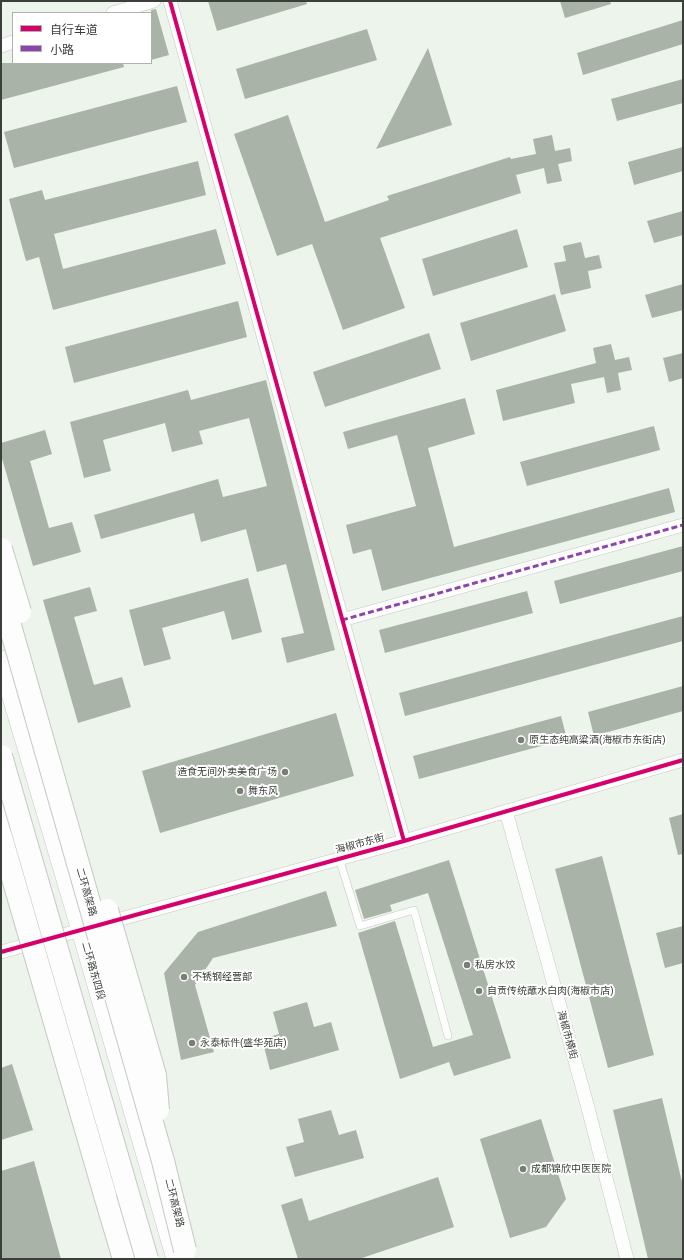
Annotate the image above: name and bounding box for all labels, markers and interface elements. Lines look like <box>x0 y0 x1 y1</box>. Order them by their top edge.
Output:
legend <box>12 12 152 64</box>
text: 自行车道 <box>50 23 98 37</box>
text: 小路 <box>50 43 74 57</box>
place label: 原生态纯高粱酒(海椒市东街店) <box>529 734 666 746</box>
marker: 原生态纯高粱酒(海椒市东街店) <box>516 735 526 745</box>
place label: 造食无间外卖美食广场 <box>177 766 277 778</box>
marker: 造食无间外卖美食广场 <box>280 767 290 777</box>
place label: 舞东风 <box>248 785 278 797</box>
marker: 舞东风 <box>235 786 245 796</box>
street label: 海椒市东街 <box>334 832 386 856</box>
street label: 二环高架路 <box>73 866 99 918</box>
street label: 二环路东四段 <box>79 941 107 1001</box>
place label: 私房水饺 <box>475 959 515 971</box>
marker: 私房水饺 <box>462 960 472 970</box>
place label: 不锈钢经营部 <box>192 971 252 983</box>
marker: 不锈钢经营部 <box>179 972 189 982</box>
place label: 自贡传统蘸水白肉(海椒市店) <box>487 985 614 997</box>
marker: 自贡传统蘸水白肉(海椒市店) <box>474 986 484 996</box>
street label: 海椒市横街 <box>555 1009 579 1061</box>
place label: 永泰标件(盛华苑店) <box>200 1037 287 1049</box>
marker: 永泰标件(盛华苑店) <box>187 1038 197 1048</box>
place label: 成都锦欣中医医院 <box>531 1163 611 1175</box>
marker: 成都锦欣中医医院 <box>518 1164 528 1174</box>
street label: 二环高架路 <box>162 1177 186 1229</box>

